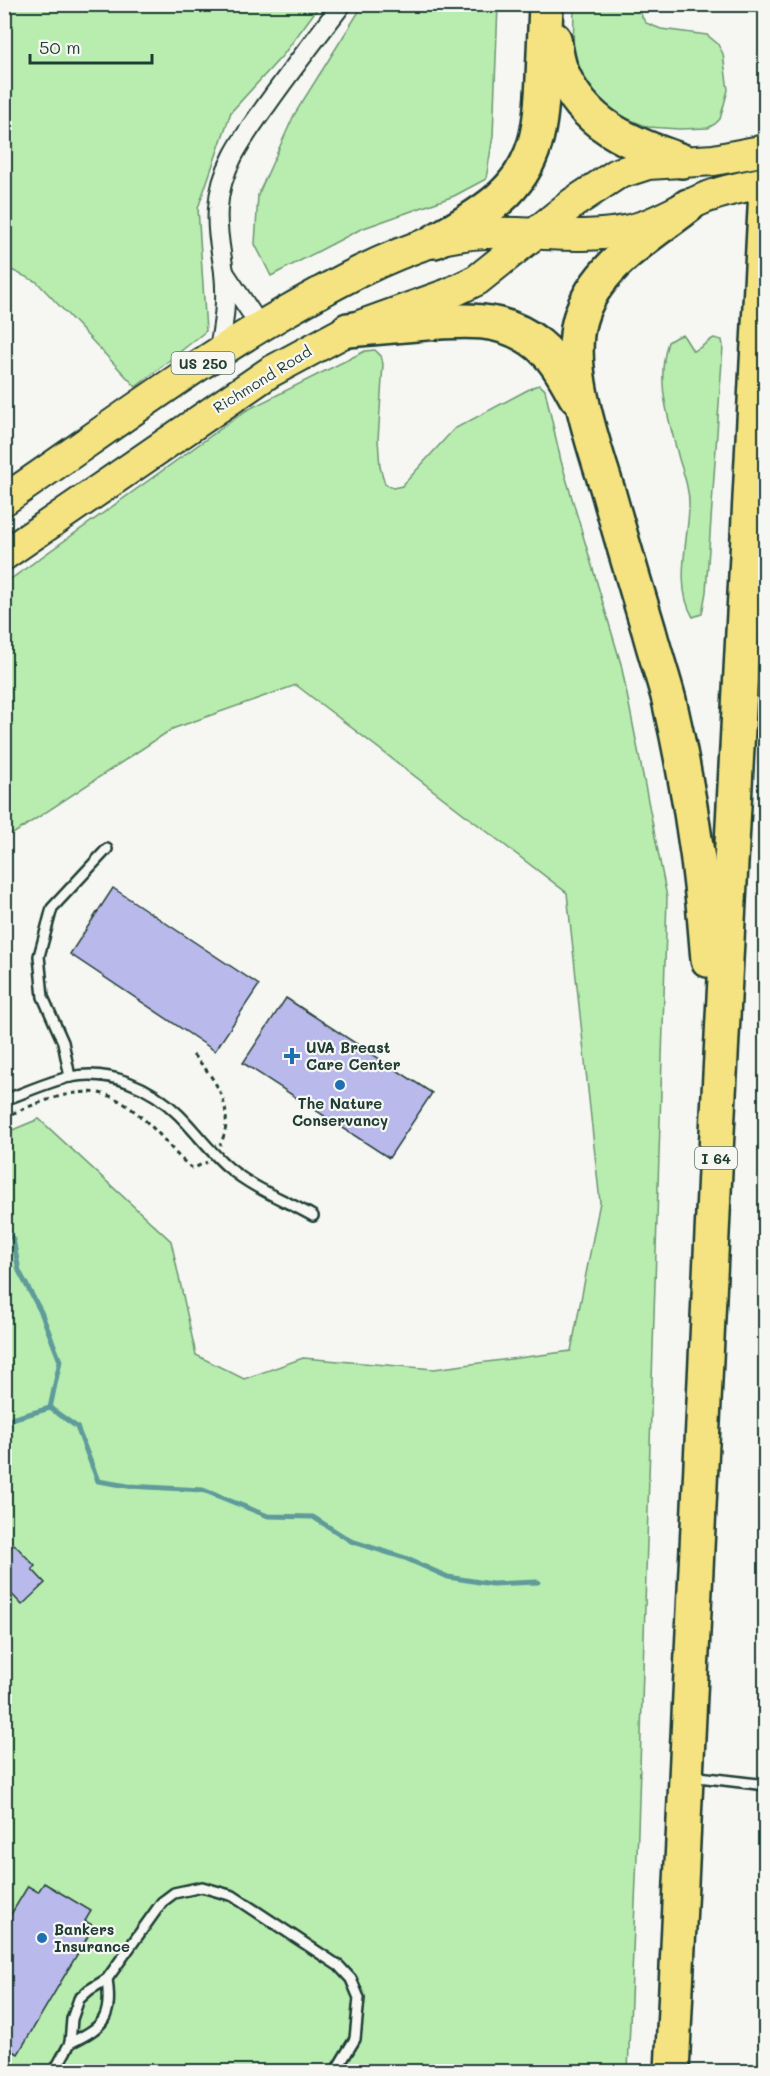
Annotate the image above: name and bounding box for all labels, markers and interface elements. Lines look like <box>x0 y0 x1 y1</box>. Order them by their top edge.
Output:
scale bar <box>30 27 152 65</box>
text: 50 m <box>39 35 81 59</box>
street label: Richmond Road <box>209 341 315 417</box>
road number: US 250 <box>172 352 234 374</box>
place label: UVA Breast Care Center <box>306 1037 401 1074</box>
marker: UVA Breast Care Center <box>283 1047 301 1065</box>
marker: The Nature Conservancy <box>333 1078 347 1092</box>
place label: The Nature Conservancy <box>292 1093 388 1130</box>
road number: I 64 <box>695 1147 737 1169</box>
place label: Bankers Insurance <box>54 1919 130 1956</box>
marker: Bankers Insurance <box>35 1931 49 1945</box>

